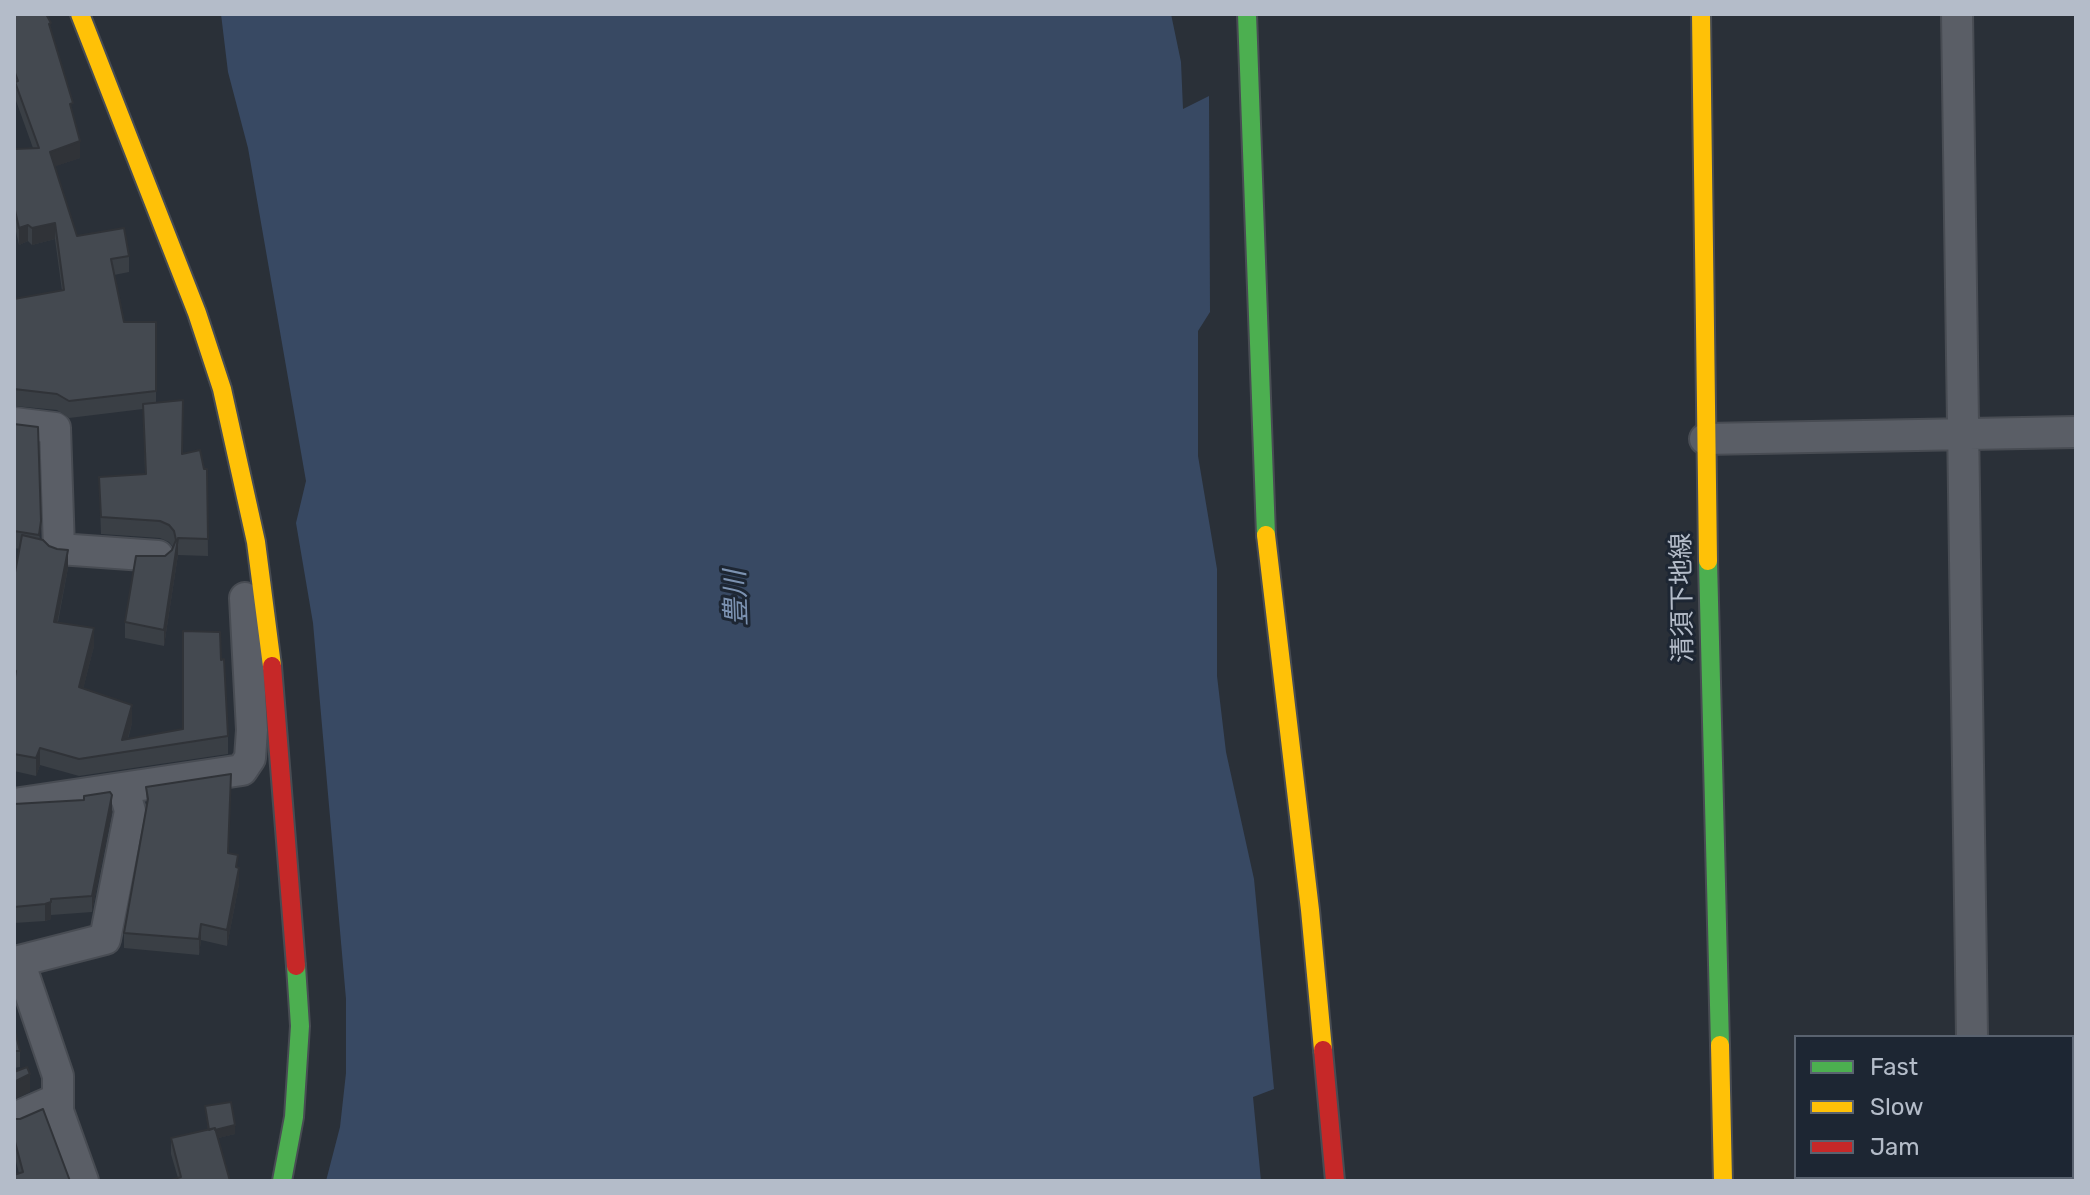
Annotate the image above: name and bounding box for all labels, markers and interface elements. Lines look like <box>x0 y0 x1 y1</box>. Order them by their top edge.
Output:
street label: 清須下地線 <box>1666 533 1700 663</box>
water label: 豊川 <box>719 569 755 627</box>
legend <box>1794 1035 2074 1179</box>
text: Fast <box>1870 1053 1918 1081</box>
text: Slow <box>1870 1093 1923 1121</box>
text: Jam <box>1870 1133 1920 1161</box>

